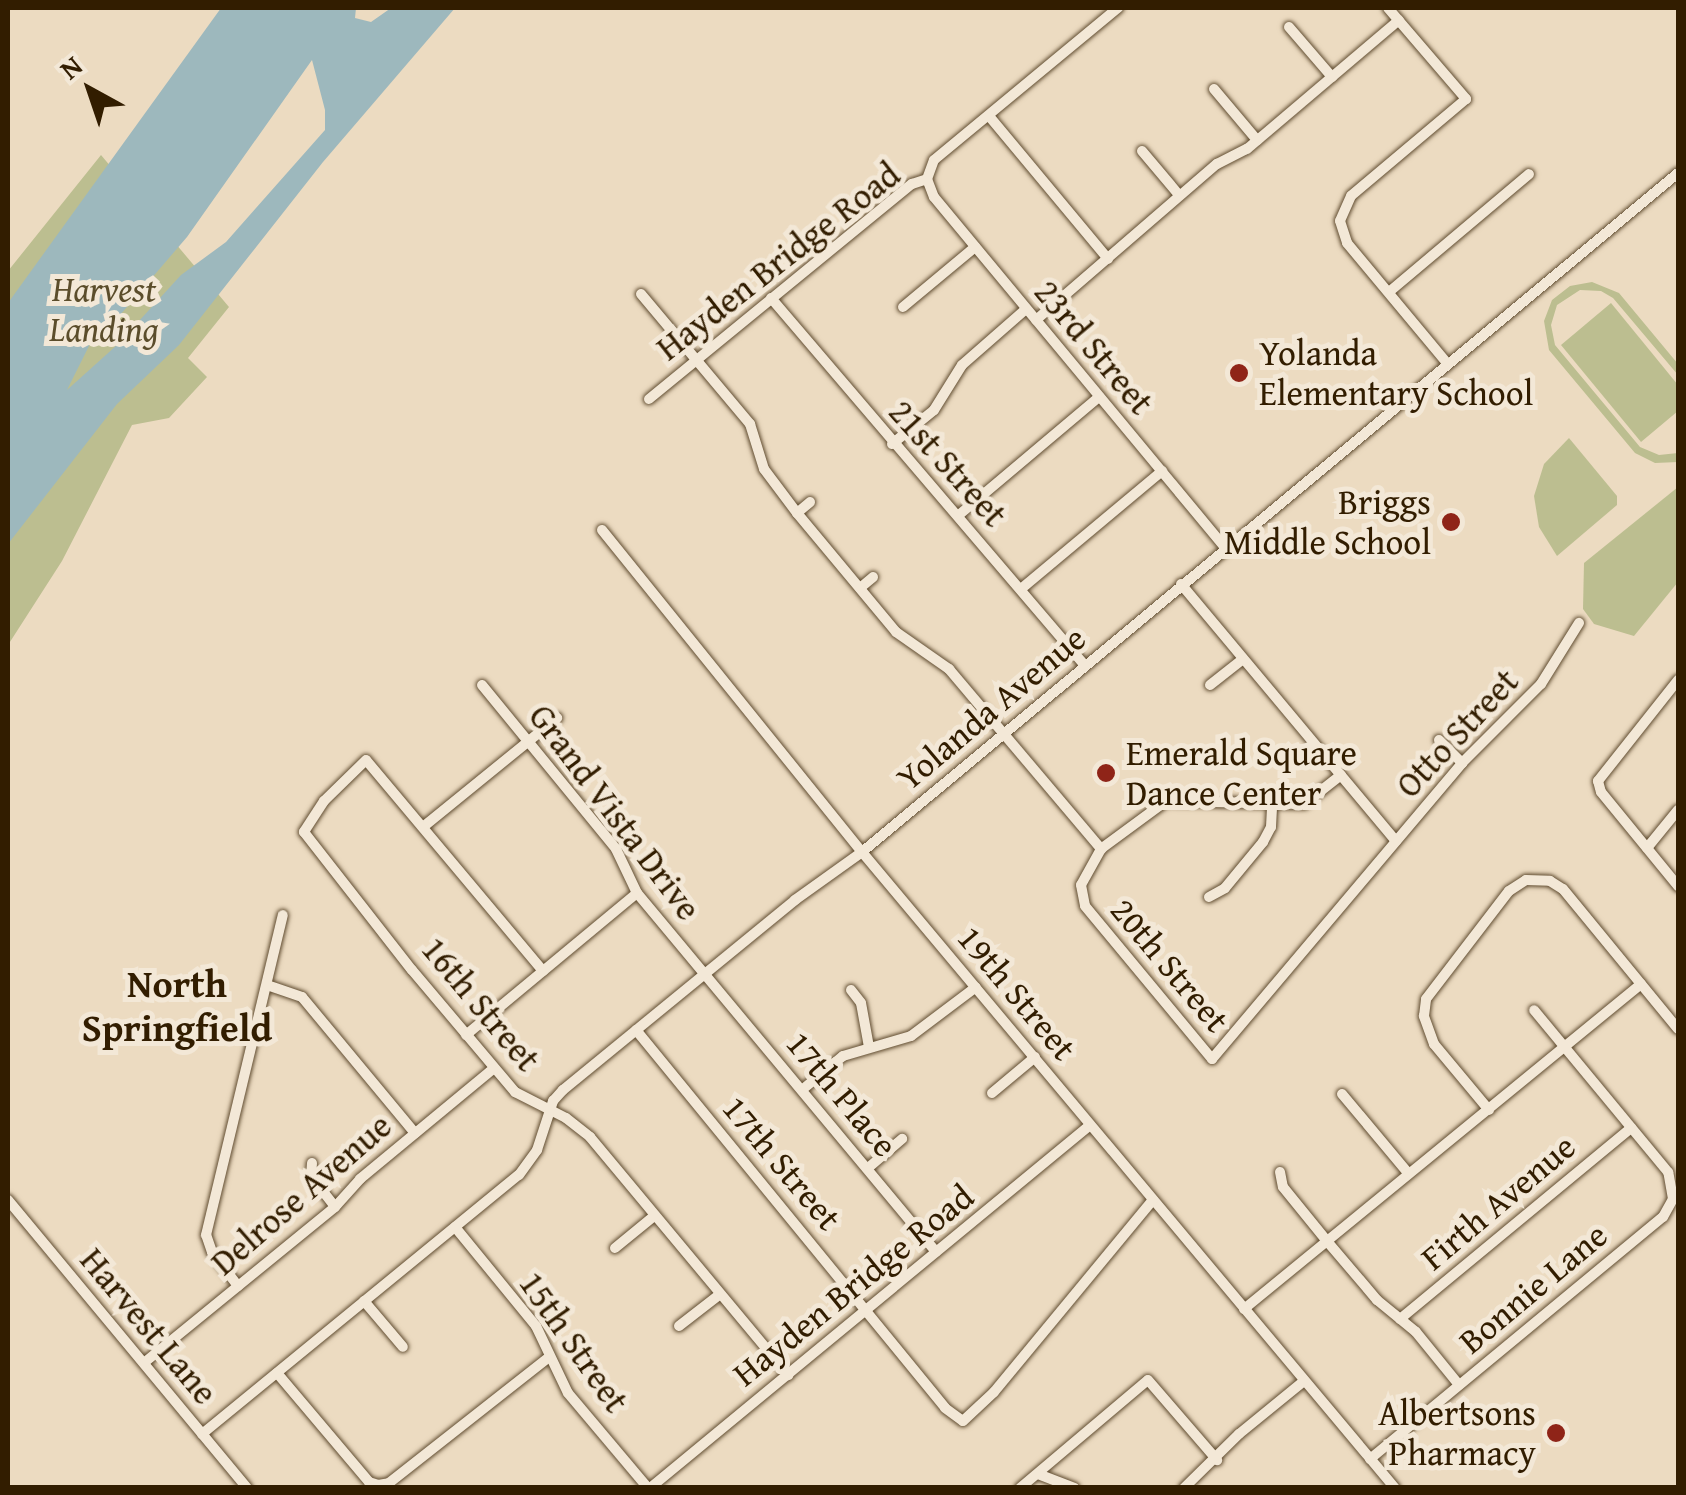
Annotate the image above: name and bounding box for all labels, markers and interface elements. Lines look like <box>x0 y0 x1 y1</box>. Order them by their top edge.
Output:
north arrow <box>40 40 140 140</box>
text: N <box>50 45 91 88</box>
street label: Hayden Bridge Road <box>648 153 908 369</box>
park label: Harvest Landing <box>49 268 159 350</box>
street label: 23rd Street <box>1026 271 1162 423</box>
place label: Yolanda Elementary School <box>1259 332 1533 414</box>
marker: Yolanda Elementary School <box>1228 362 1250 384</box>
street label: 21st Street <box>880 391 1016 535</box>
place label: Briggs Middle School <box>1224 481 1431 563</box>
marker: Briggs Middle School <box>1440 511 1462 533</box>
street label: Yolanda Avenue <box>888 617 1094 799</box>
street label: Otto Street <box>1387 660 1527 806</box>
street label: Grand Vista Drive <box>520 696 710 928</box>
place label: Emerald Square Dance Center <box>1126 732 1357 814</box>
marker: Emerald Square Dance Center <box>1095 762 1117 784</box>
street label: 20th Street <box>1102 889 1238 1041</box>
street label: 19th Street <box>949 917 1085 1069</box>
street label: 16th Street <box>413 928 549 1080</box>
district label: North Springfield <box>82 961 272 1050</box>
street label: 17th Place <box>778 1023 906 1165</box>
street label: 17th Street <box>714 1087 850 1239</box>
street label: Delrose Avenue <box>202 1104 400 1284</box>
street label: Firth Avenue <box>1412 1125 1584 1279</box>
street label: Hayden Bridge Road <box>724 1175 982 1395</box>
street label: Bonnie Lane <box>1450 1214 1616 1362</box>
street label: Harvest Lane <box>72 1239 226 1413</box>
street label: 15th Street <box>510 1264 638 1420</box>
place label: Albertsons Pharmacy <box>1378 1392 1536 1474</box>
marker: Albertsons Pharmacy <box>1545 1422 1567 1444</box>

